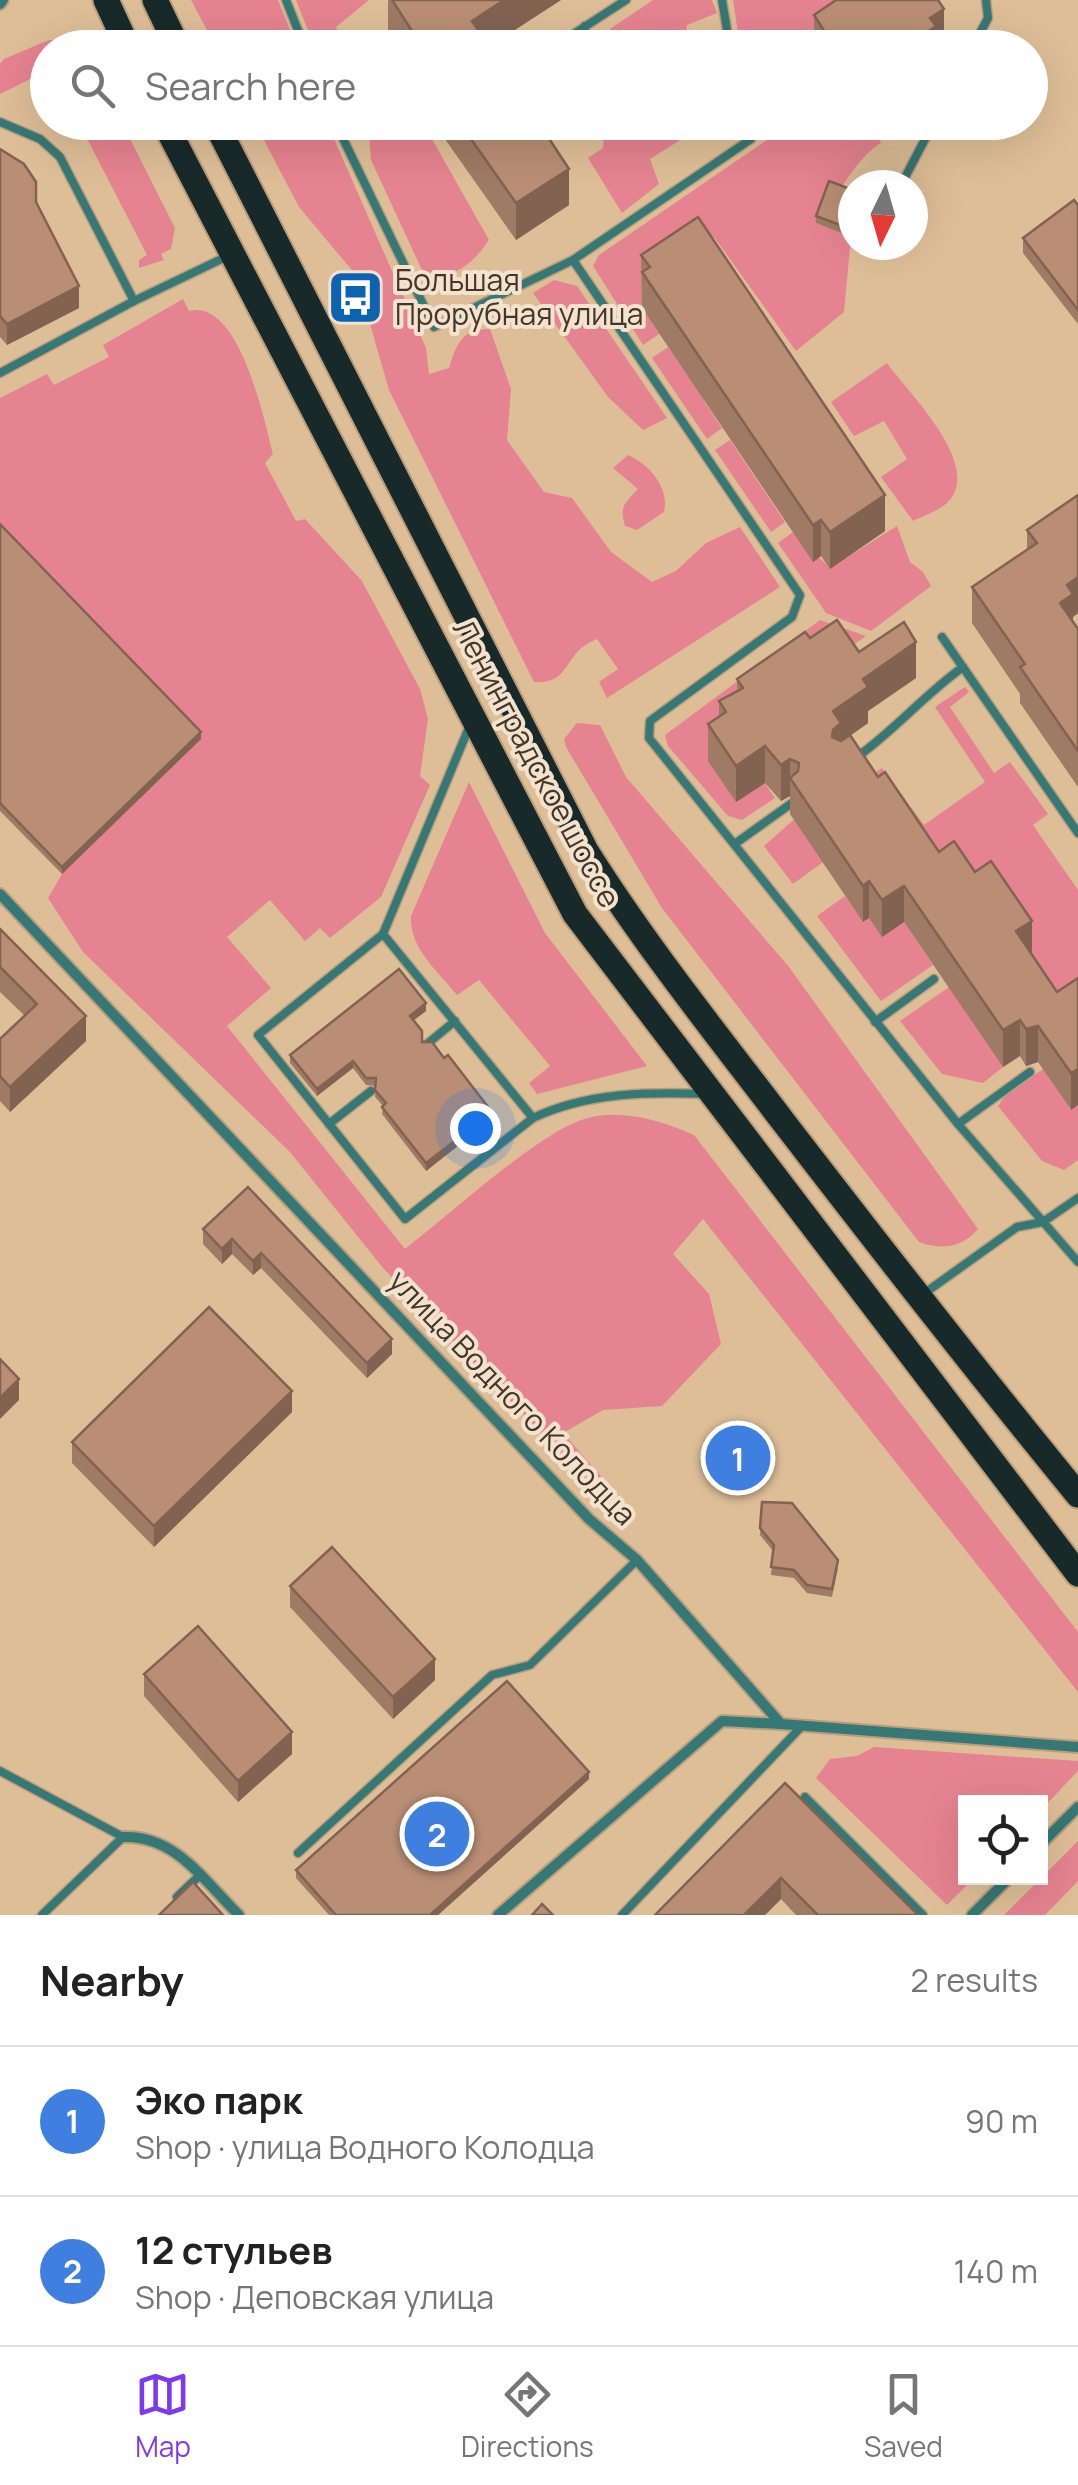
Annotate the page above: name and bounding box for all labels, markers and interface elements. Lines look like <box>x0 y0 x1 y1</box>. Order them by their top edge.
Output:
search box <box>30 30 1048 140</box>
icon: search <box>65 58 120 113</box>
text: Search here <box>145 59 356 111</box>
north arrow <box>838 170 928 260</box>
place label: Большая Прорубная улица <box>395 259 643 334</box>
bus stop icon: Большая Прорубная улица <box>326 268 386 328</box>
street label: Ленинградское шоссе <box>444 612 631 914</box>
your location <box>450 1103 501 1154</box>
street label: улица Водного Колодца <box>380 1260 646 1534</box>
pin: 1 <box>706 1420 770 1496</box>
map controls <box>958 1795 1048 1885</box>
button: locate <box>958 1795 1048 1885</box>
pin: 2 <box>404 1796 470 1872</box>
text: Nearby <box>40 1951 184 2009</box>
text: 2 results <box>911 1958 1038 2002</box>
text: Эко парк <box>135 2073 302 2125</box>
text: 1 <box>65 2099 80 2143</box>
text: 90 m <box>965 2099 1038 2143</box>
text: Shop · улица Водного Колодца <box>135 2125 595 2169</box>
text: 12 стульев <box>135 2223 332 2275</box>
text: 2 <box>63 2249 82 2293</box>
text: 140 m <box>954 2249 1038 2293</box>
text: Shop · Деповская улица <box>135 2275 494 2319</box>
tab: Map <box>135 2367 191 2465</box>
tab: Directions <box>461 2367 594 2465</box>
tab: Saved <box>864 2367 943 2465</box>

